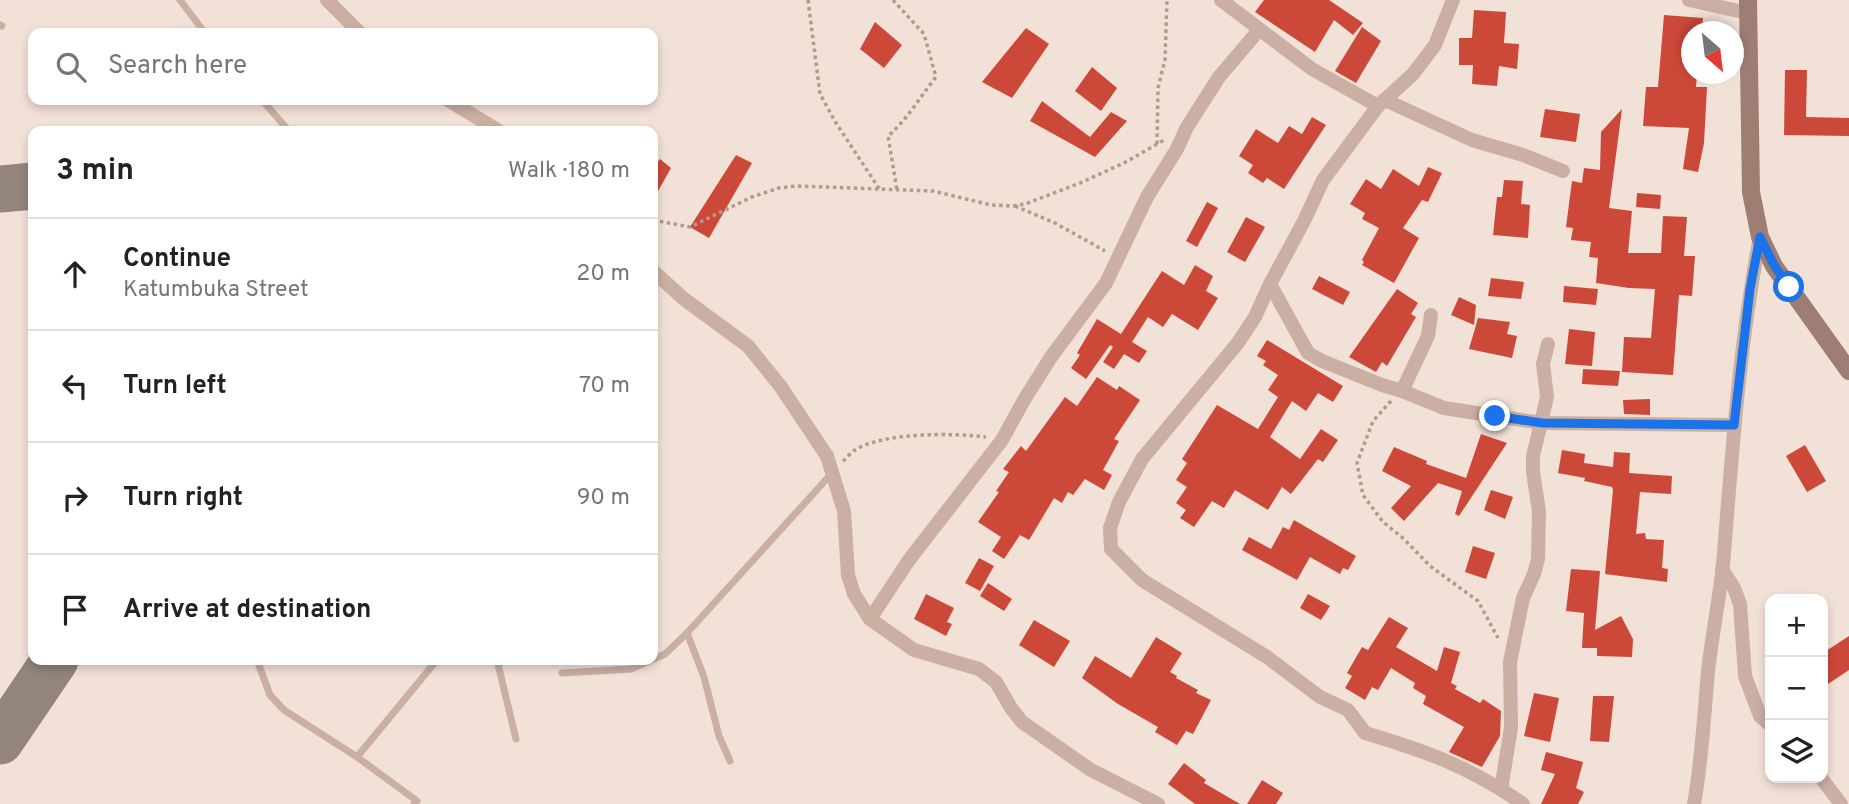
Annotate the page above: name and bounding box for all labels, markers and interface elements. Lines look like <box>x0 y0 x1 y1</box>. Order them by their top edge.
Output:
north arrow <box>1681 21 1744 84</box>
search box <box>28 28 658 105</box>
icon: search <box>52 48 90 86</box>
text: Search here <box>108 50 247 83</box>
text: 3 min <box>56 153 134 190</box>
text: Walk · 180 m <box>508 157 630 186</box>
text: Continue <box>123 243 231 276</box>
icon: ahead <box>56 255 94 293</box>
text: 20 m <box>576 260 630 289</box>
route start <box>1773 271 1804 302</box>
text: Katumbuka Street <box>123 276 309 305</box>
icon: left <box>56 367 94 405</box>
text: Turn left <box>123 370 227 403</box>
text: 70 m <box>579 372 630 401</box>
route end <box>1479 400 1510 431</box>
icon: right <box>56 479 94 517</box>
text: Turn right <box>123 482 243 515</box>
text: 90 m <box>577 484 630 513</box>
icon: arrive <box>56 591 94 629</box>
text: Arrive at destination <box>123 594 371 627</box>
map controls <box>1765 594 1828 783</box>
button: + <box>1765 594 1828 657</box>
button: − <box>1765 657 1828 720</box>
button: layers <box>1765 720 1828 783</box>

